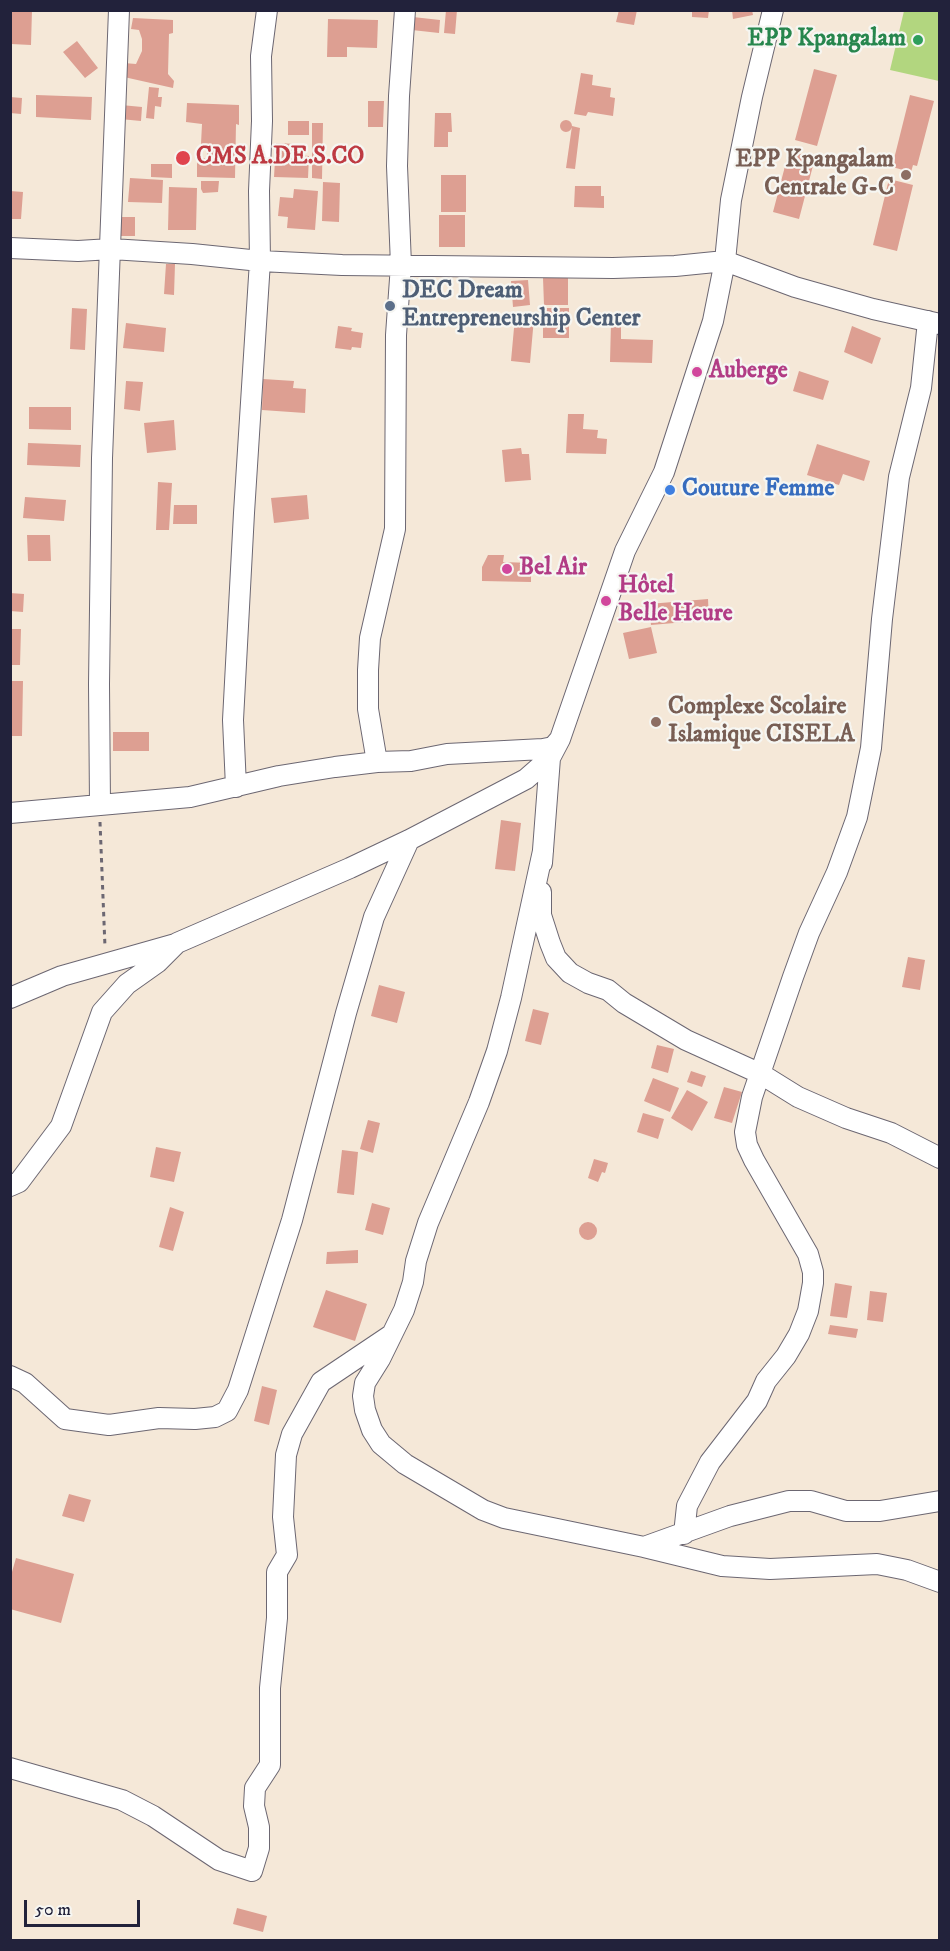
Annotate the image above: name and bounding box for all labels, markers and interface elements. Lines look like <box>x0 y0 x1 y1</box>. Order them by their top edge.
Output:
place label: EPP Kpangalam <box>747 26 906 54</box>
marker: EPP Kpangalam <box>911 33 925 47</box>
place label: CMS A.DE.S.CO <box>196 144 364 172</box>
place label: EPP Kpangalam Centrale G-C <box>735 147 894 203</box>
marker: CMS A.DE.S.CO <box>174 149 192 167</box>
marker: EPP Kpangalam Centrale G-C <box>899 168 913 182</box>
place label: DEC Dream Entrepreneurship Center <box>402 278 641 334</box>
marker: DEC Dream Entrepreneurship Center <box>383 299 397 313</box>
place label: Auberge <box>709 358 788 386</box>
marker: Auberge <box>690 365 704 379</box>
place label: Couture Femme <box>682 476 834 504</box>
marker: Couture Femme <box>663 483 677 497</box>
place label: Bel Air <box>519 555 587 583</box>
marker: Bel Air <box>500 562 514 576</box>
place label: Hôtel Belle Heure <box>618 573 733 629</box>
marker: Hôtel Belle Heure <box>599 594 613 608</box>
place label: Complexe Scolaire Islamique CISELA <box>668 694 854 750</box>
marker: Complexe Scolaire Islamique CISELA <box>649 715 663 729</box>
scale bar <box>27 1888 142 1926</box>
text: 50 m <box>35 1899 71 1921</box>

